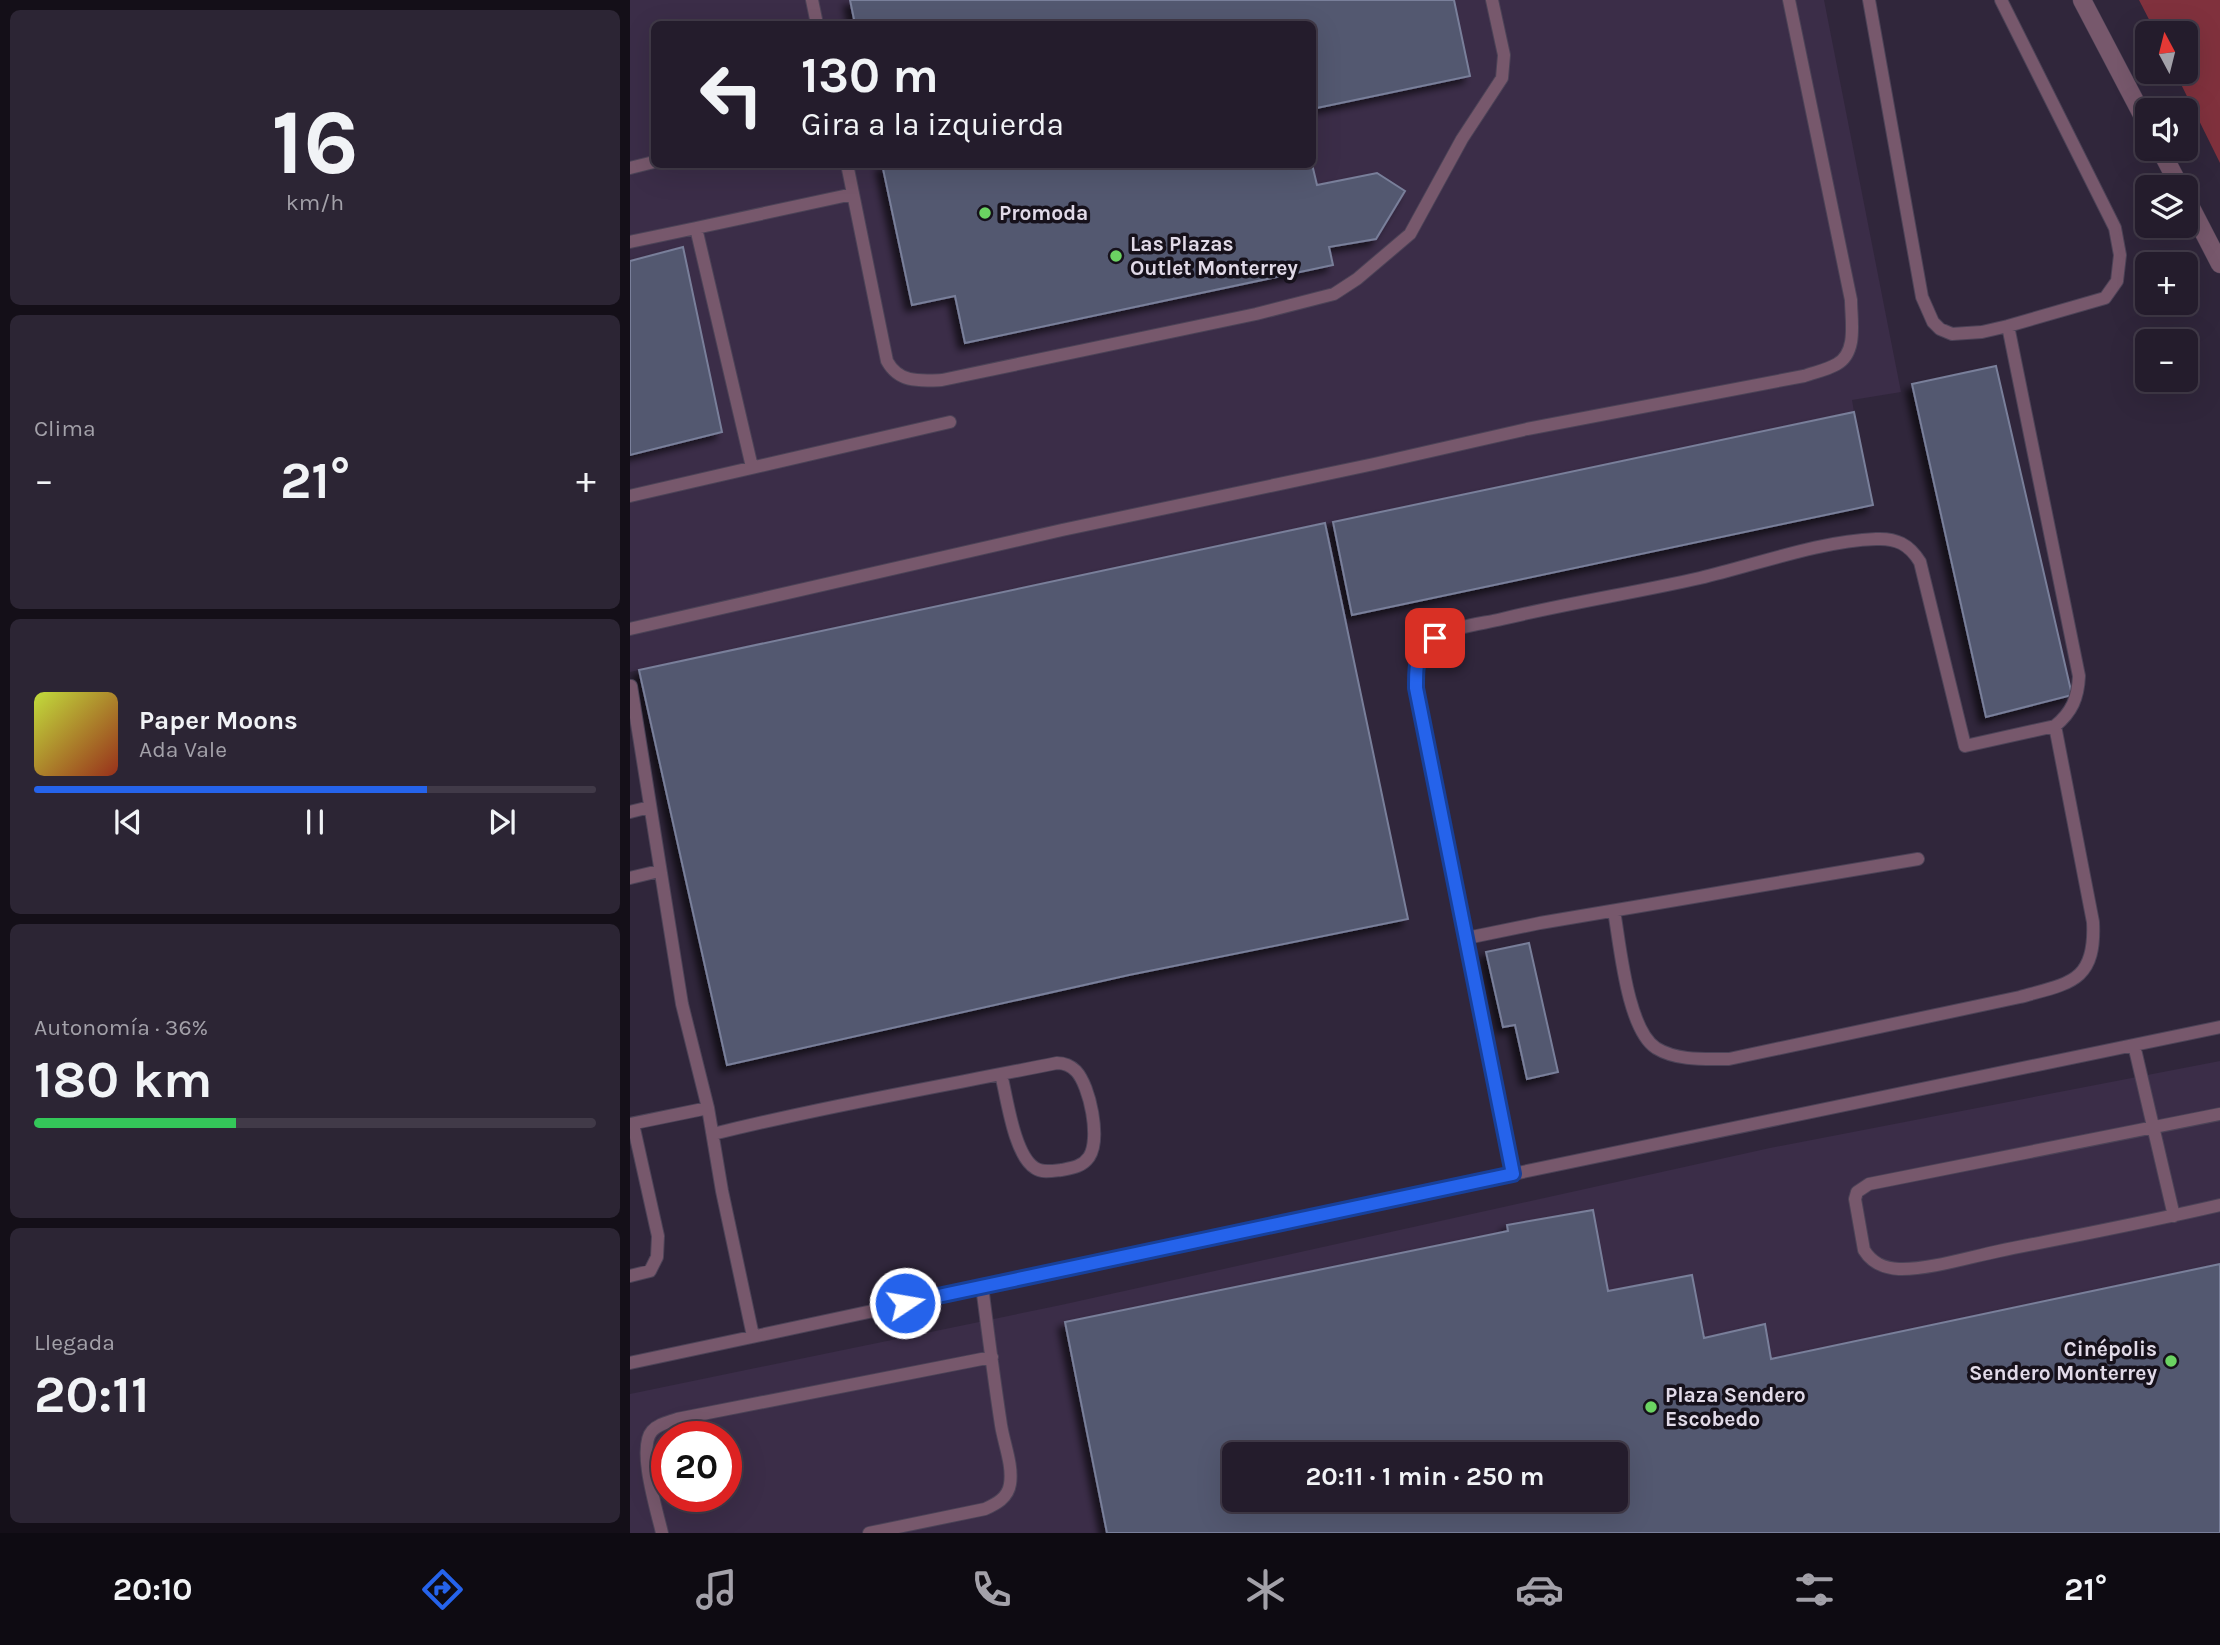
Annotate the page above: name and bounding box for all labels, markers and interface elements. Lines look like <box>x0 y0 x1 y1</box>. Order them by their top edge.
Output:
north arrow <box>2135 21 2198 84</box>
map controls <box>2135 21 2198 392</box>
text: 130 m <box>801 47 939 104</box>
icon: left <box>686 49 777 140</box>
text: 16 <box>271 90 359 196</box>
button: sound <box>2135 98 2198 161</box>
text: Gira a la izquierda <box>801 106 1064 143</box>
button: layers <box>2135 175 2198 238</box>
text: km/h <box>286 189 344 216</box>
place label: Promoda <box>999 201 1088 225</box>
marker: Promoda <box>977 205 993 221</box>
place label: Las Plazas Outlet Monterrey <box>1130 232 1298 280</box>
marker: Las Plazas Outlet Monterrey <box>1108 248 1124 264</box>
button: + <box>2135 252 2198 315</box>
button: − <box>2135 329 2198 392</box>
text: Clima <box>34 415 96 442</box>
text: 21° <box>280 450 350 511</box>
text: − <box>34 458 54 503</box>
text: + <box>576 458 596 503</box>
pin <box>1405 608 1465 668</box>
icon: arrive <box>1416 619 1454 657</box>
text: Paper Moons <box>139 705 298 736</box>
text: Ada Vale <box>139 736 227 763</box>
icon: previous <box>109 803 147 841</box>
icon: pause <box>296 803 334 841</box>
icon: next <box>483 803 521 841</box>
text: Autonomía · 36% <box>34 1014 208 1041</box>
text: 180 km <box>34 1049 212 1110</box>
position arrow <box>868 1266 942 1340</box>
text: Llegada <box>34 1329 115 1356</box>
place label: Cinépolis Sendero Monterrey <box>1969 1337 2157 1385</box>
marker: Cinépolis Sendero Monterrey <box>2163 1353 2179 1369</box>
text: 20:11 <box>34 1364 149 1425</box>
place label: Plaza Sendero Escobedo <box>1665 1383 1806 1431</box>
marker: Plaza Sendero Escobedo <box>1643 1399 1659 1415</box>
speed limit sign: 20 <box>651 1421 742 1512</box>
text: 20:11 · 1 min · 250 m <box>1305 1461 1545 1492</box>
icon: directions <box>418 1565 467 1614</box>
icon: music <box>692 1565 741 1614</box>
icon: phone <box>967 1565 1016 1614</box>
icon: climate <box>1241 1565 1290 1614</box>
icon: car <box>1515 1565 1564 1614</box>
icon: filters <box>1790 1565 1839 1614</box>
text: 20:10 <box>113 1571 193 1608</box>
text: 21° <box>2064 1571 2107 1608</box>

